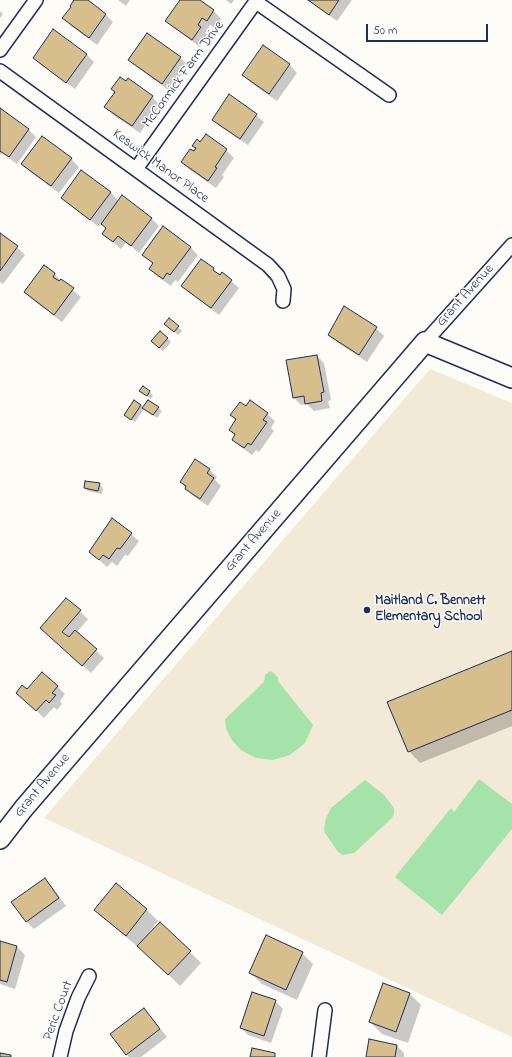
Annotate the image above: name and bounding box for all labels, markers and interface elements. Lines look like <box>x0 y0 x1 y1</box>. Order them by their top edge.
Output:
scale bar <box>368 16 490 42</box>
street label: McCormick Farm Drive <box>140 18 228 132</box>
text: 50 m <box>373 22 397 40</box>
street label: Keswick Manor Place <box>108 126 212 208</box>
street label: Grant Avenue <box>434 262 498 330</box>
street label: Grant Avenue <box>222 506 286 576</box>
place label: Maitland C. Bennett Elementary School <box>375 594 486 626</box>
marker: Maitland C. Bennett Elementary School <box>362 605 372 615</box>
street label: Grant Avenue <box>12 751 74 821</box>
street label: Peric Court <box>40 979 78 1043</box>

